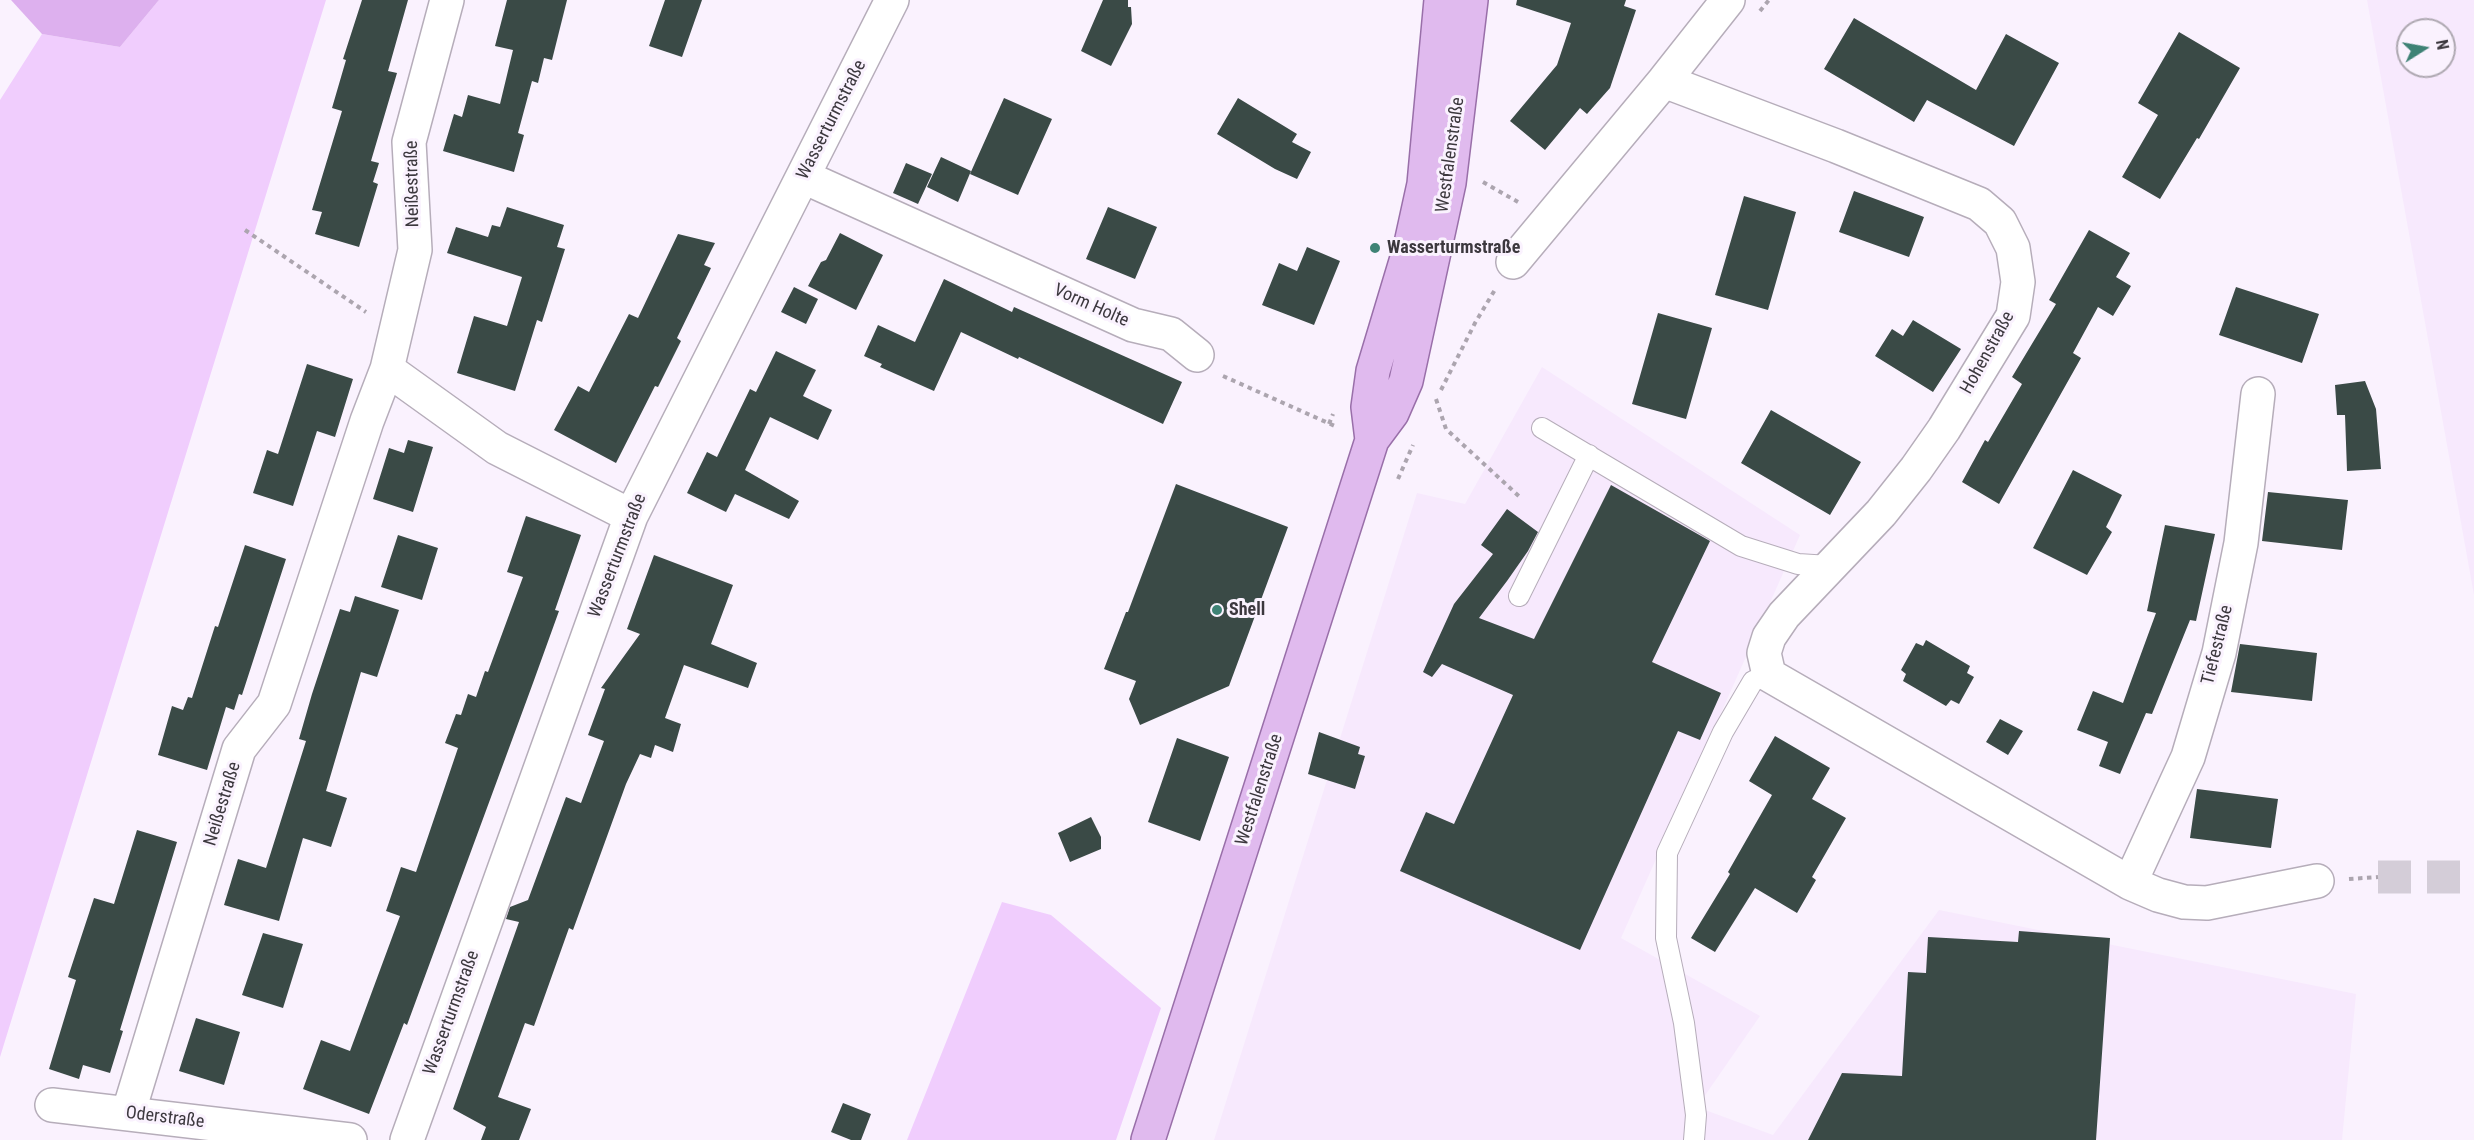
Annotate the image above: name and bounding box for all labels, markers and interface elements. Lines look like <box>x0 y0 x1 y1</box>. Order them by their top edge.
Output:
north arrow <box>2396 18 2456 78</box>
text: N <box>2432 38 2452 51</box>
street label: Wasserturmstraße <box>793 57 871 183</box>
street label: Westfalenstraße <box>1432 96 1470 214</box>
street label: Neißestraße <box>401 140 425 228</box>
place label: Wasserturmstraße <box>1387 237 1520 259</box>
marker: Wasserturmstraße <box>1368 241 1382 255</box>
street label: Vorm Holte <box>1050 280 1132 332</box>
street label: Hohenstraße <box>1956 308 2020 398</box>
street label: Wasserturmstraße <box>584 491 652 621</box>
place label: Shell <box>1229 599 1265 621</box>
marker: Shell <box>1210 603 1224 617</box>
street label: Tiefestraße <box>2198 603 2238 687</box>
street label: Westfalenstraße <box>1232 731 1288 849</box>
street label: Neißestraße <box>200 759 246 849</box>
street label: Wasserturmstraße <box>419 948 485 1078</box>
street label: Oderstraße <box>125 1102 205 1134</box>

